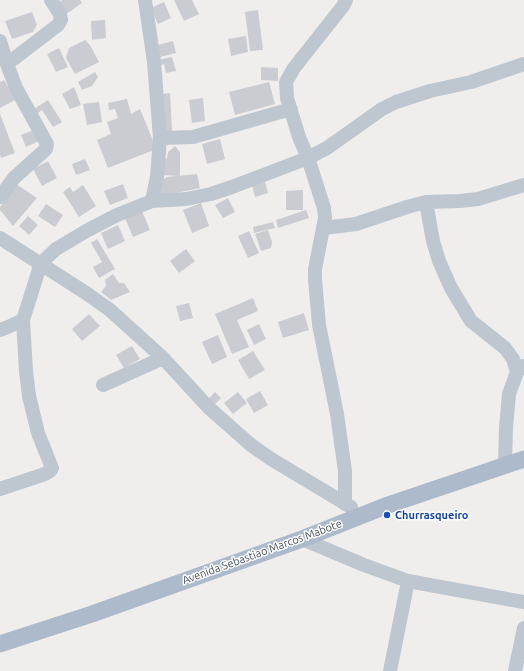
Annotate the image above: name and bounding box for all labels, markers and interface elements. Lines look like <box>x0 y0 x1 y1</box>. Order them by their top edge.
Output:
place label: Churrasqueiro <box>395 508 468 522</box>
marker: Churrasqueiro <box>382 510 392 520</box>
street label: Avenida Sebastiao Marcos Mabote <box>180 517 344 587</box>

